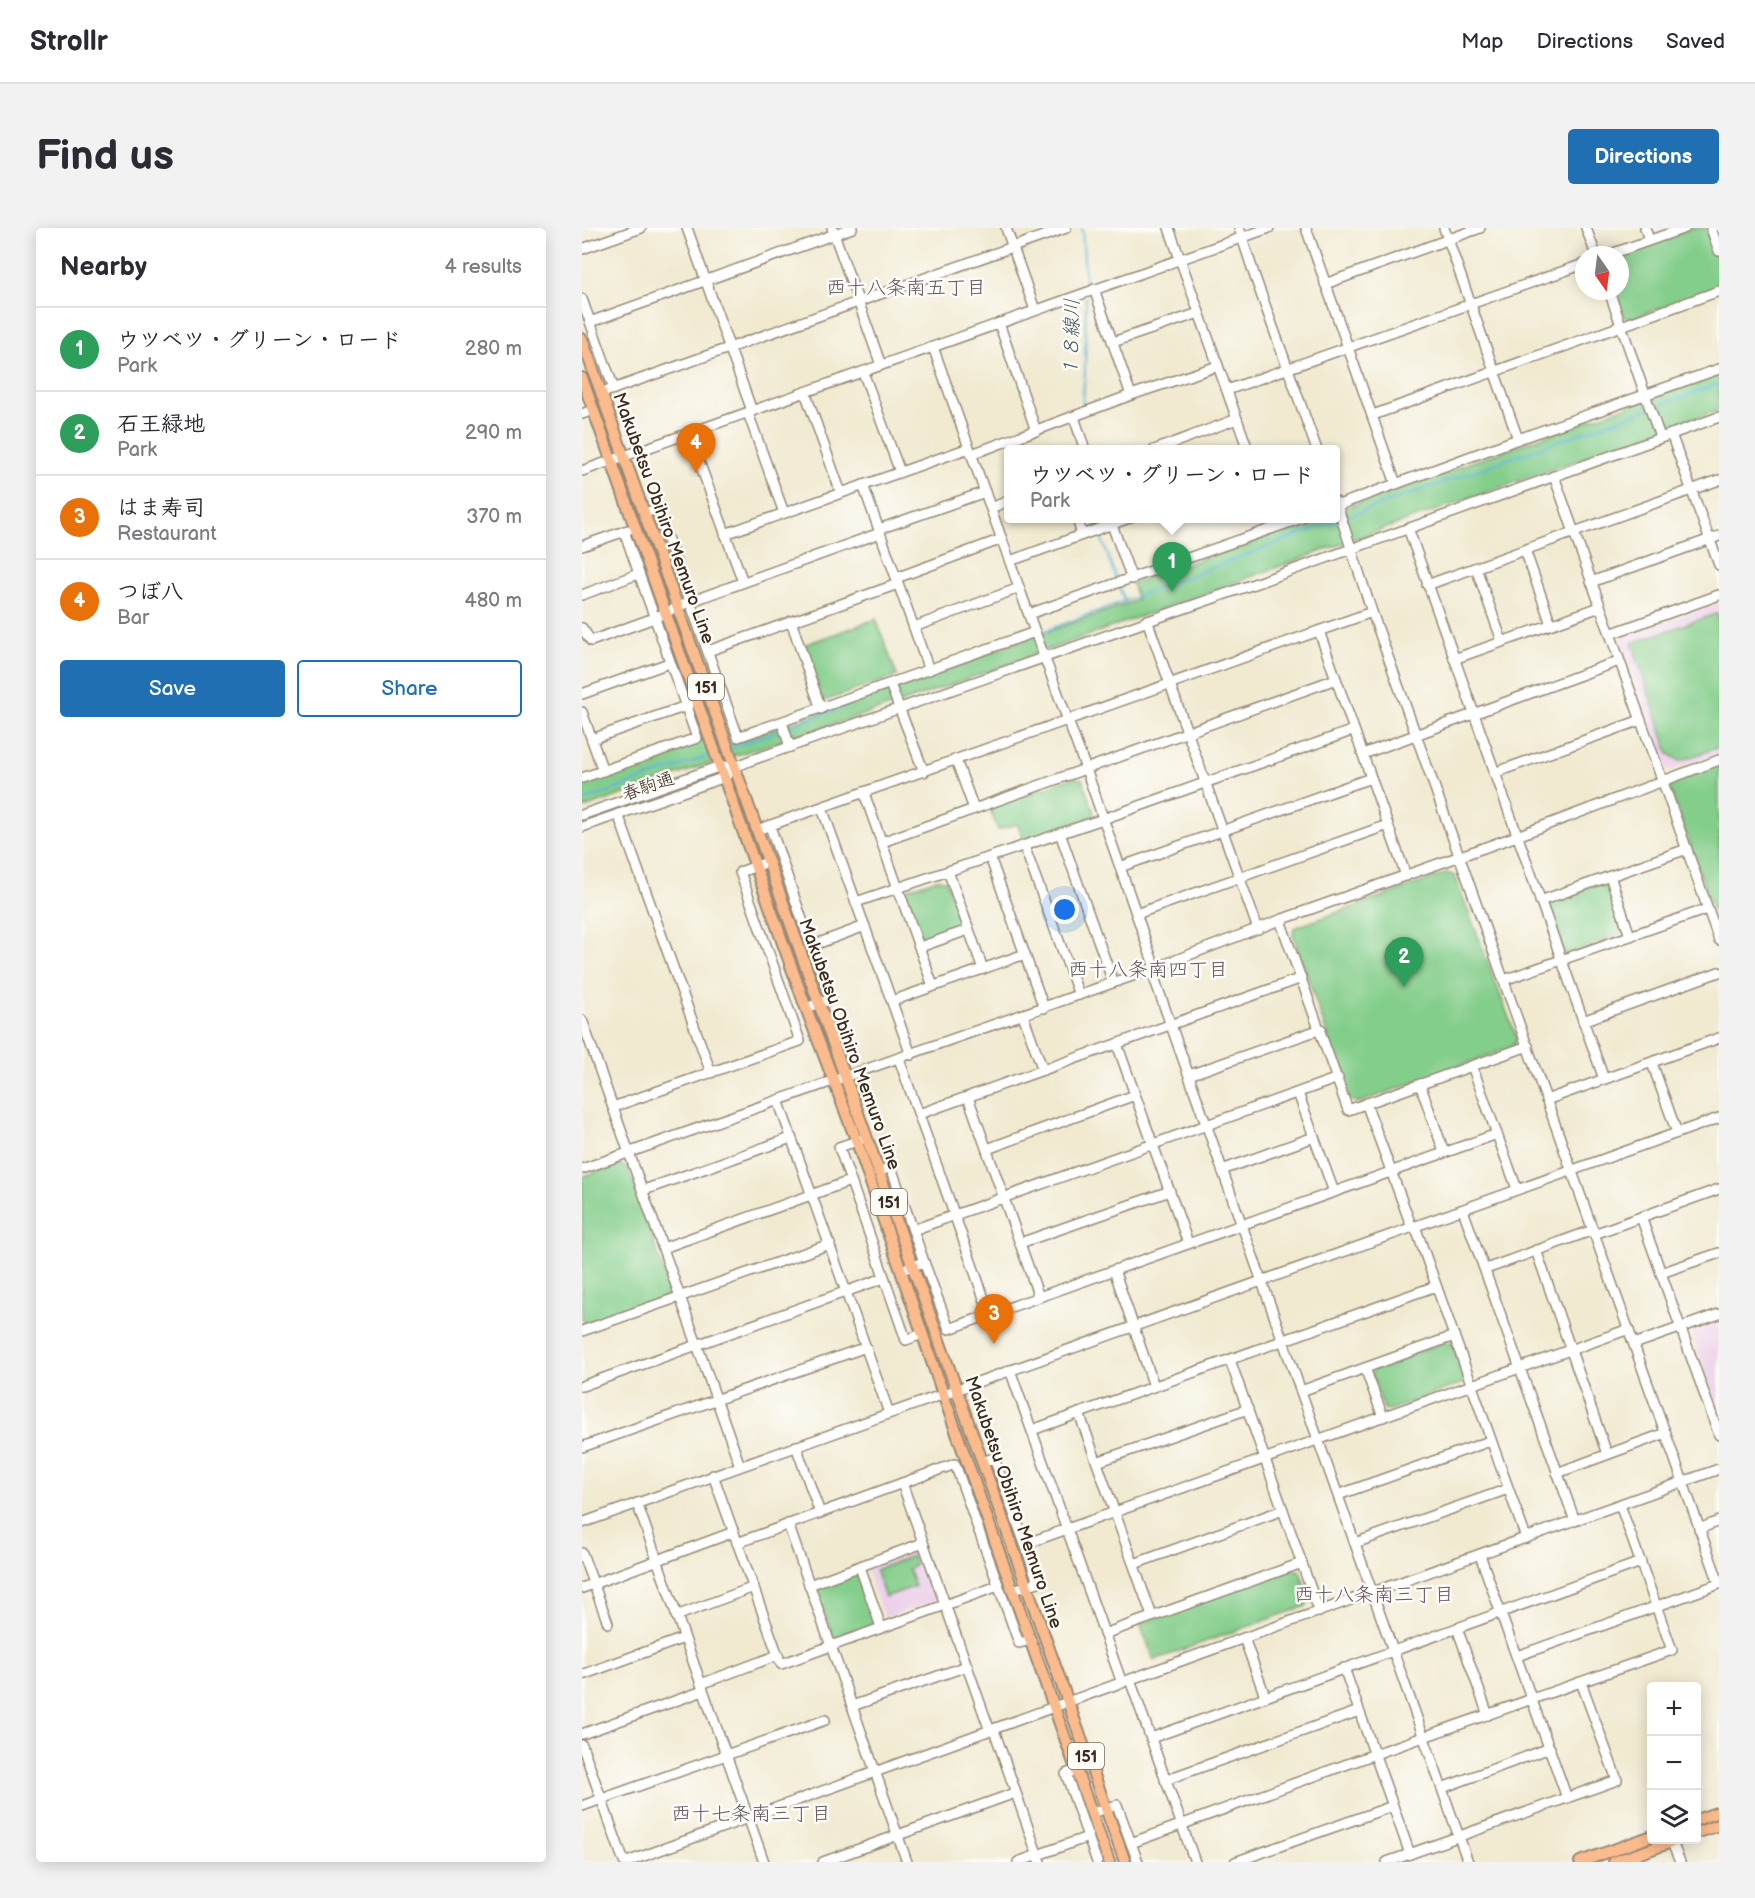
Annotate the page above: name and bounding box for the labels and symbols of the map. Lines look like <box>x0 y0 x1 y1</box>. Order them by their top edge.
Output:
north arrow <box>1575 246 1629 300</box>
district label: 西十八条南五丁目 <box>826 276 986 300</box>
water label: １８線川 <box>1059 298 1085 378</box>
street label: Makubetsu Obihiro Memuro Line <box>608 390 719 647</box>
pin: 4 <box>676 424 716 473</box>
pin: 1 <box>1152 542 1192 592</box>
road number: 151 <box>688 674 724 700</box>
street label: 春駒通 <box>619 768 677 805</box>
your location <box>1050 895 1079 924</box>
street label: Makubetsu Obihiro Memuro Line <box>794 916 905 1173</box>
pin: 2 <box>1384 938 1424 987</box>
district label: 西十八条南四丁目 <box>1068 958 1228 982</box>
road number: 151 <box>871 1189 907 1215</box>
pin: 3 <box>974 1294 1014 1344</box>
street label: Makubetsu Obihiro Memuro Line <box>960 1373 1067 1631</box>
district label: 西十八条南三丁目 <box>1294 1583 1454 1607</box>
road number: 151 <box>1068 1743 1104 1769</box>
district label: 西十七条南三丁目 <box>671 1802 831 1826</box>

